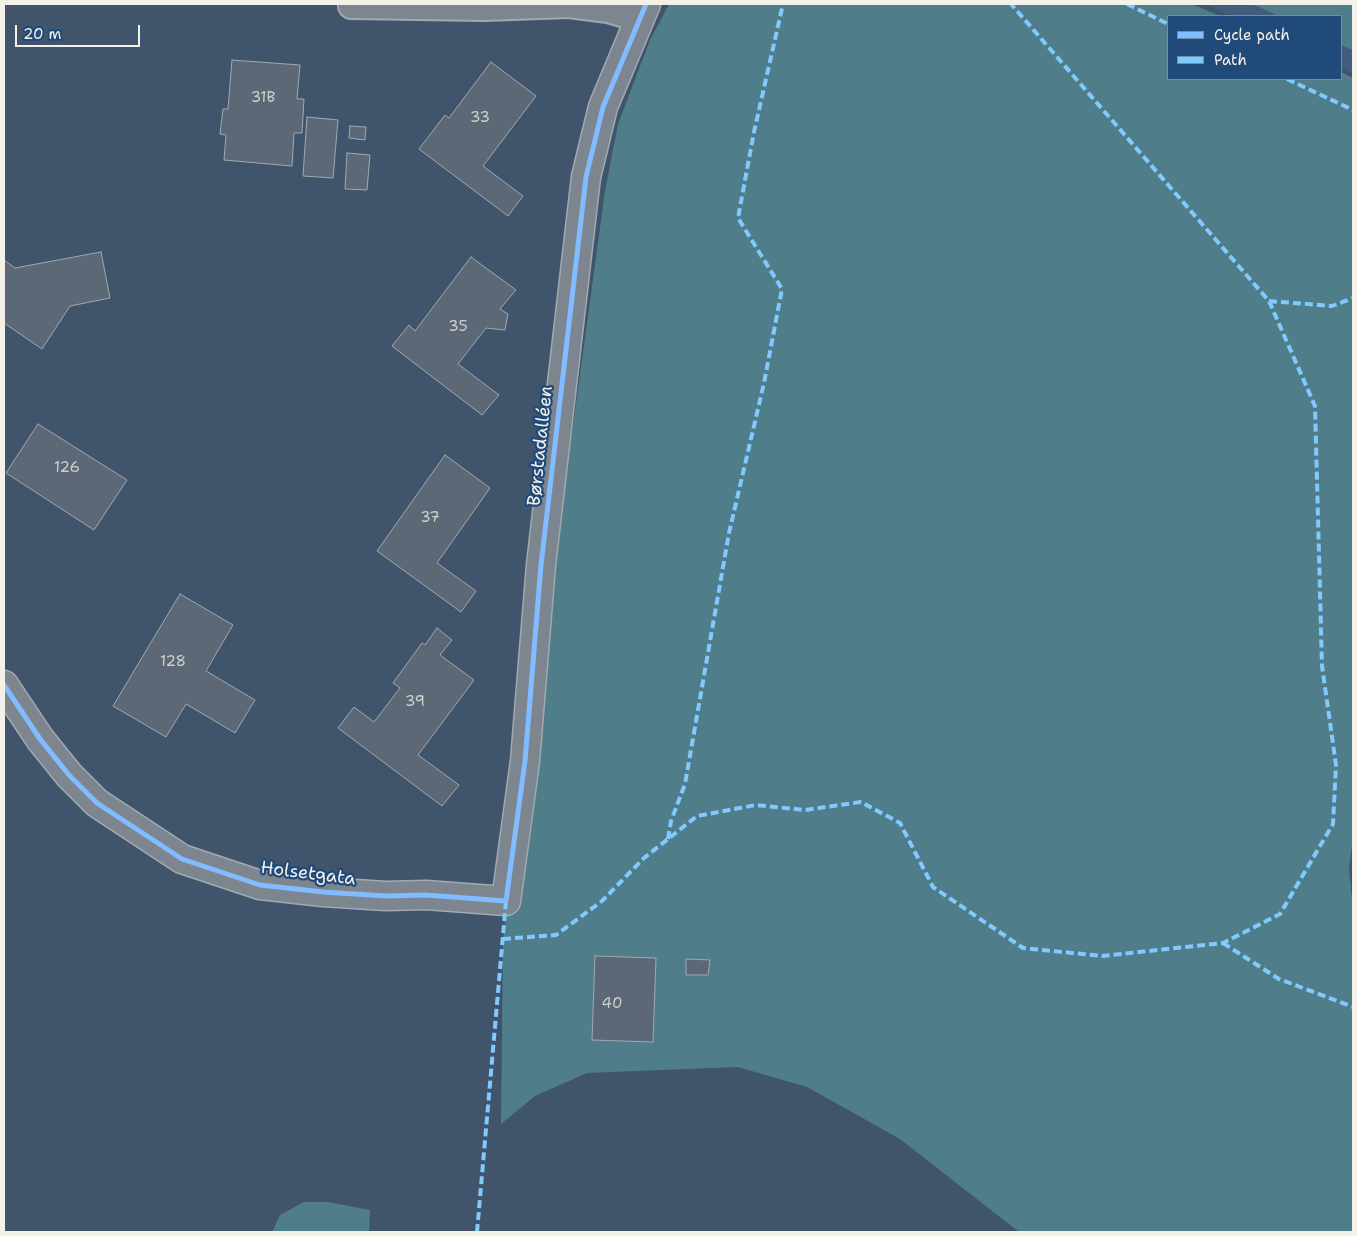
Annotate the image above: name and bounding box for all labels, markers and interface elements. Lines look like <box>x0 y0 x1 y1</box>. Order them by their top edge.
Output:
scale bar <box>18 15 142 47</box>
legend <box>1167 15 1342 80</box>
text: 20 m <box>23 24 62 44</box>
text: Cycle path <box>1214 25 1290 45</box>
text: Path <box>1214 50 1247 70</box>
house number: 31B <box>251 89 275 107</box>
house number: 33 <box>470 109 490 127</box>
house number: 35 <box>448 318 468 336</box>
street label: Børstadalléen <box>524 385 558 507</box>
house number: 126 <box>54 459 80 477</box>
house number: 37 <box>420 509 440 527</box>
house number: 128 <box>160 653 186 671</box>
house number: 39 <box>405 693 425 711</box>
street label: Holsetgata <box>259 857 357 891</box>
house number: 40 <box>602 995 622 1013</box>

